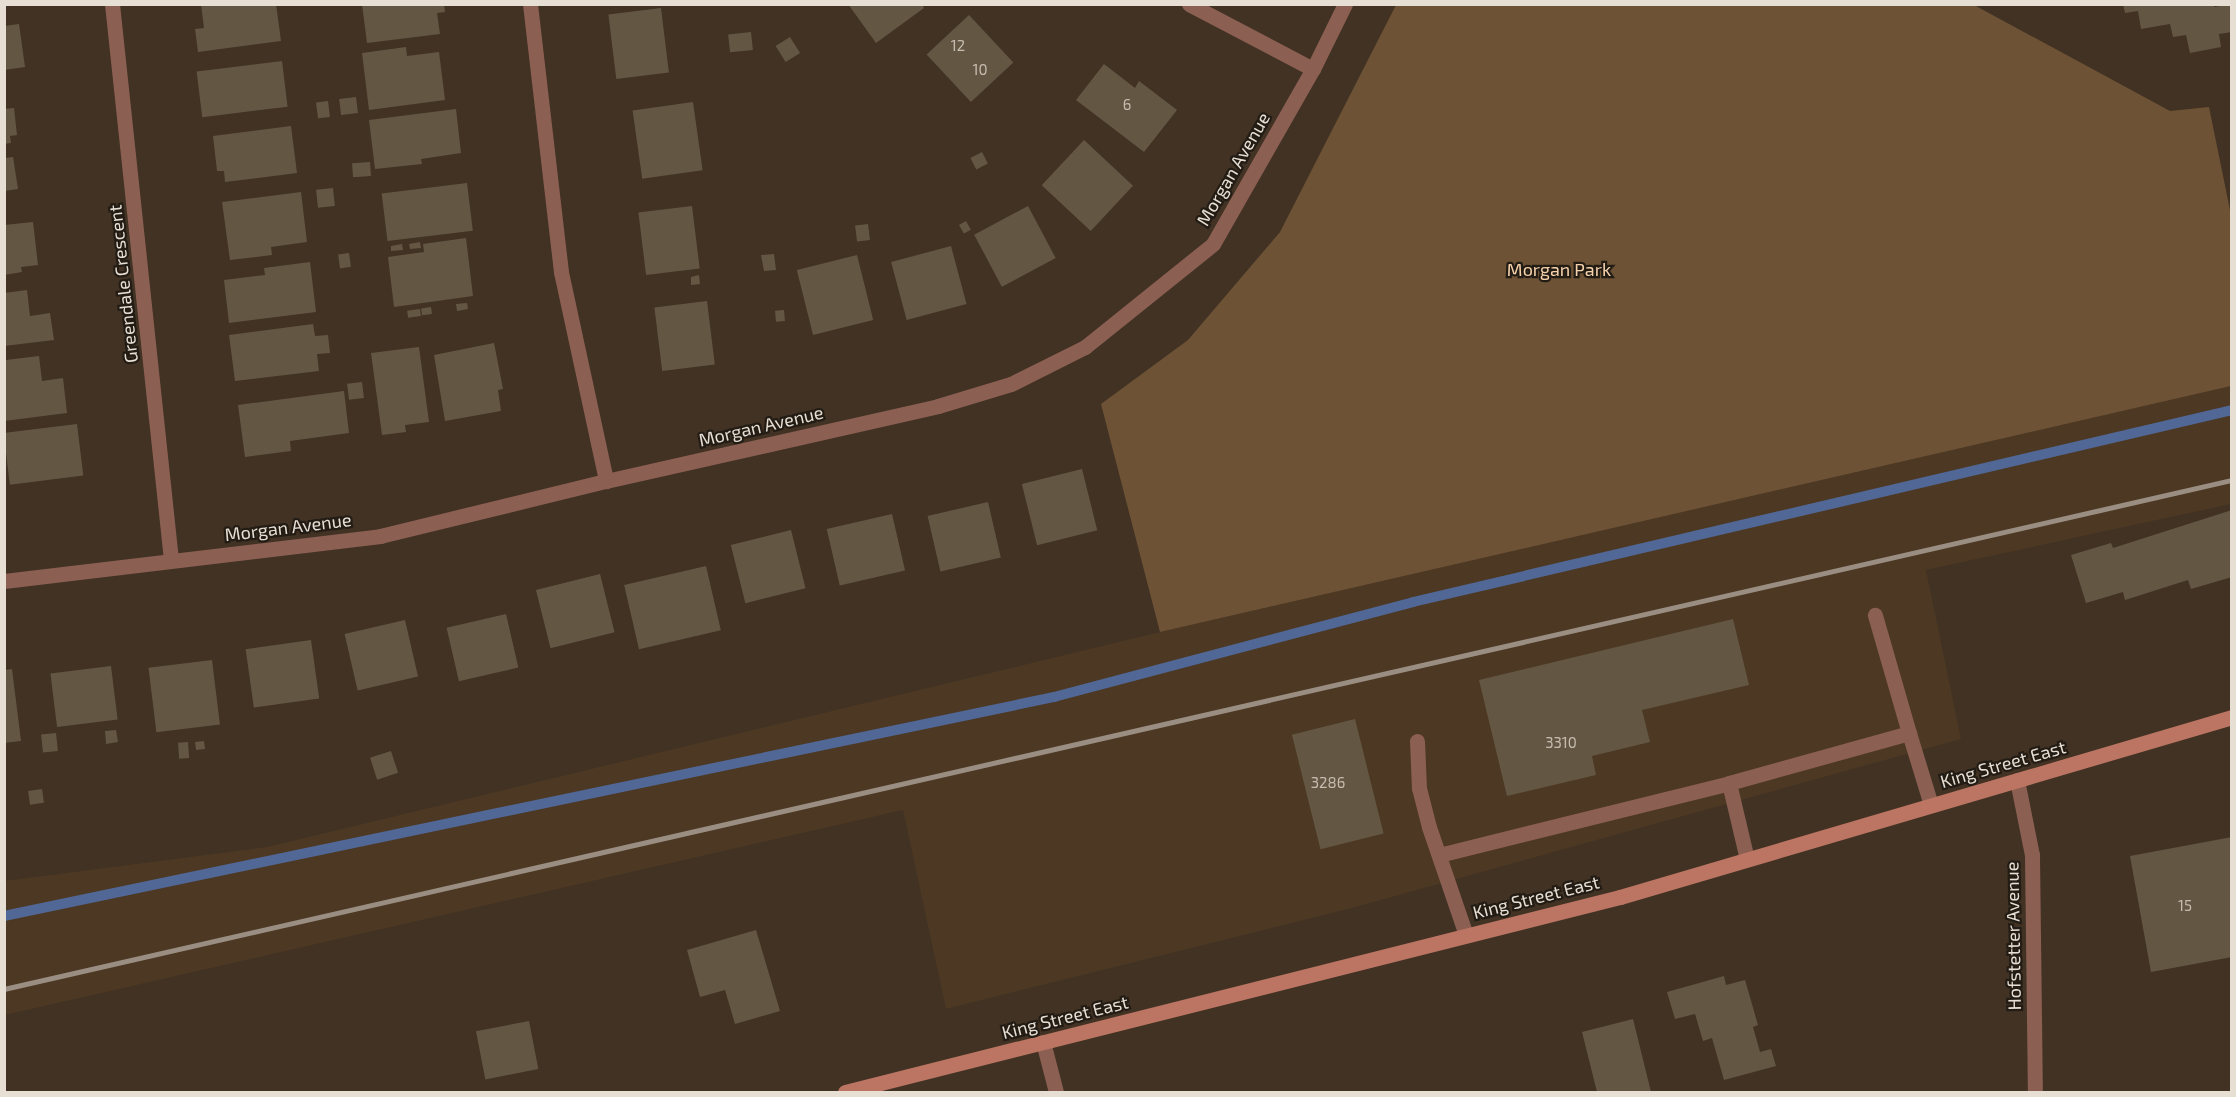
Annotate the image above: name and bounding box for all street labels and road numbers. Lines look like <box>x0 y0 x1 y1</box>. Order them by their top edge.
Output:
street label: Morgan Avenue <box>1192 108 1274 230</box>
street label: Greendale Crescent <box>104 204 142 364</box>
street label: Morgan Avenue <box>696 401 826 451</box>
street label: Morgan Avenue <box>223 508 353 546</box>
street label: King Street East <box>1938 736 2068 792</box>
street label: Hofstetter Avenue <box>2001 861 2025 1011</box>
street label: King Street East <box>1471 871 1601 923</box>
street label: King Street East <box>1000 991 1130 1043</box>

